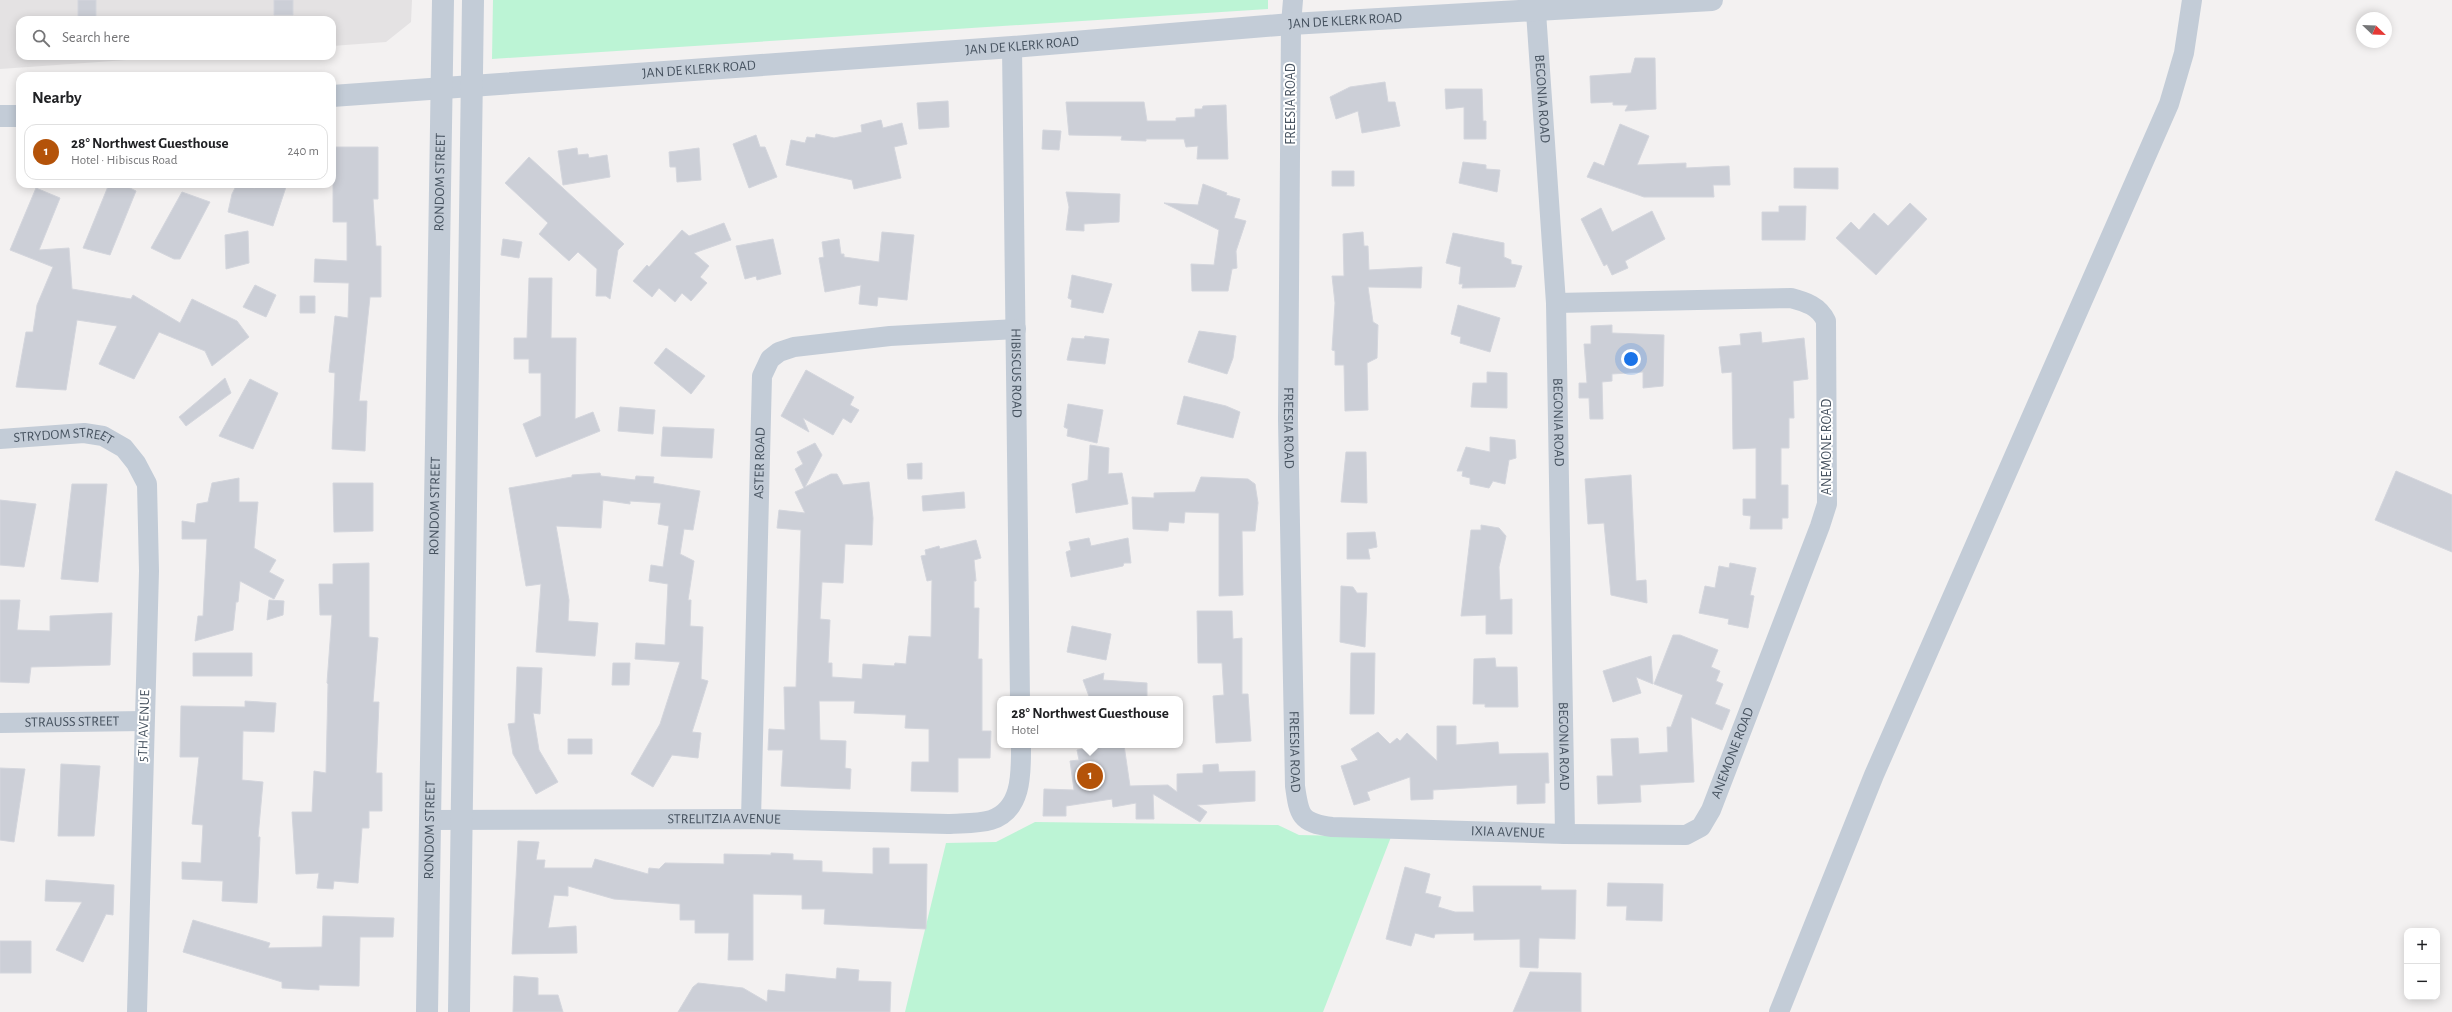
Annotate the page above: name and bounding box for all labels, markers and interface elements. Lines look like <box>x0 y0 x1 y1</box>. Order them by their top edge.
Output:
street label: JAN DE KLERK ROAD <box>1288 11 1402 31</box>
north arrow <box>2356 12 2392 48</box>
search box <box>16 16 336 60</box>
icon: search <box>30 27 52 49</box>
text: Search here <box>62 30 130 45</box>
street label: JAN DE KLERK ROAD <box>965 35 1080 57</box>
street label: BEGONIA ROAD <box>1532 54 1552 143</box>
street label: JAN DE KLERK ROAD <box>642 58 756 81</box>
street label: FREESIA ROAD <box>1284 63 1298 145</box>
text: Nearby <box>32 89 82 106</box>
street label: RONDOM STREET <box>432 132 448 232</box>
text: 28° Northwest Guesthouse <box>71 136 229 151</box>
text: 1 <box>44 145 48 158</box>
text: 240 m <box>287 145 319 158</box>
text: Hotel · Hibiscus Road <box>71 154 178 167</box>
street label: HIBISCUS ROAD <box>1008 328 1024 418</box>
your location <box>1621 349 1641 369</box>
street label: BEGONIA ROAD <box>1550 378 1566 467</box>
street label: FREESIA ROAD <box>1281 387 1296 469</box>
street label: ANEMONE ROAD <box>1820 399 1834 495</box>
street label: STRYDOM STREET <box>13 426 116 448</box>
street label: ASTER ROAD <box>752 427 768 499</box>
street label: RONDOM STREET <box>427 456 443 556</box>
street label: 5TH AVENUE <box>136 689 152 762</box>
popup <box>997 696 1183 748</box>
street label: BEGONIA ROAD <box>1556 702 1571 791</box>
text: 28° Northwest Guesthouse <box>1011 706 1169 721</box>
street label: ANEMONE ROAD <box>1709 706 1757 801</box>
street label: FREESIA ROAD <box>1287 711 1303 794</box>
street label: STRAUSS STREET <box>25 714 120 730</box>
text: Hotel <box>1011 724 1039 737</box>
pin: 1 <box>1077 761 1103 791</box>
street label: RONDOM STREET <box>422 780 438 880</box>
street label: STRELITZIA AVENUE <box>667 812 781 827</box>
street label: IXIA AVENUE <box>1471 824 1545 840</box>
map controls <box>2404 928 2440 1000</box>
button: + <box>2404 928 2440 964</box>
button: − <box>2404 964 2440 1000</box>

